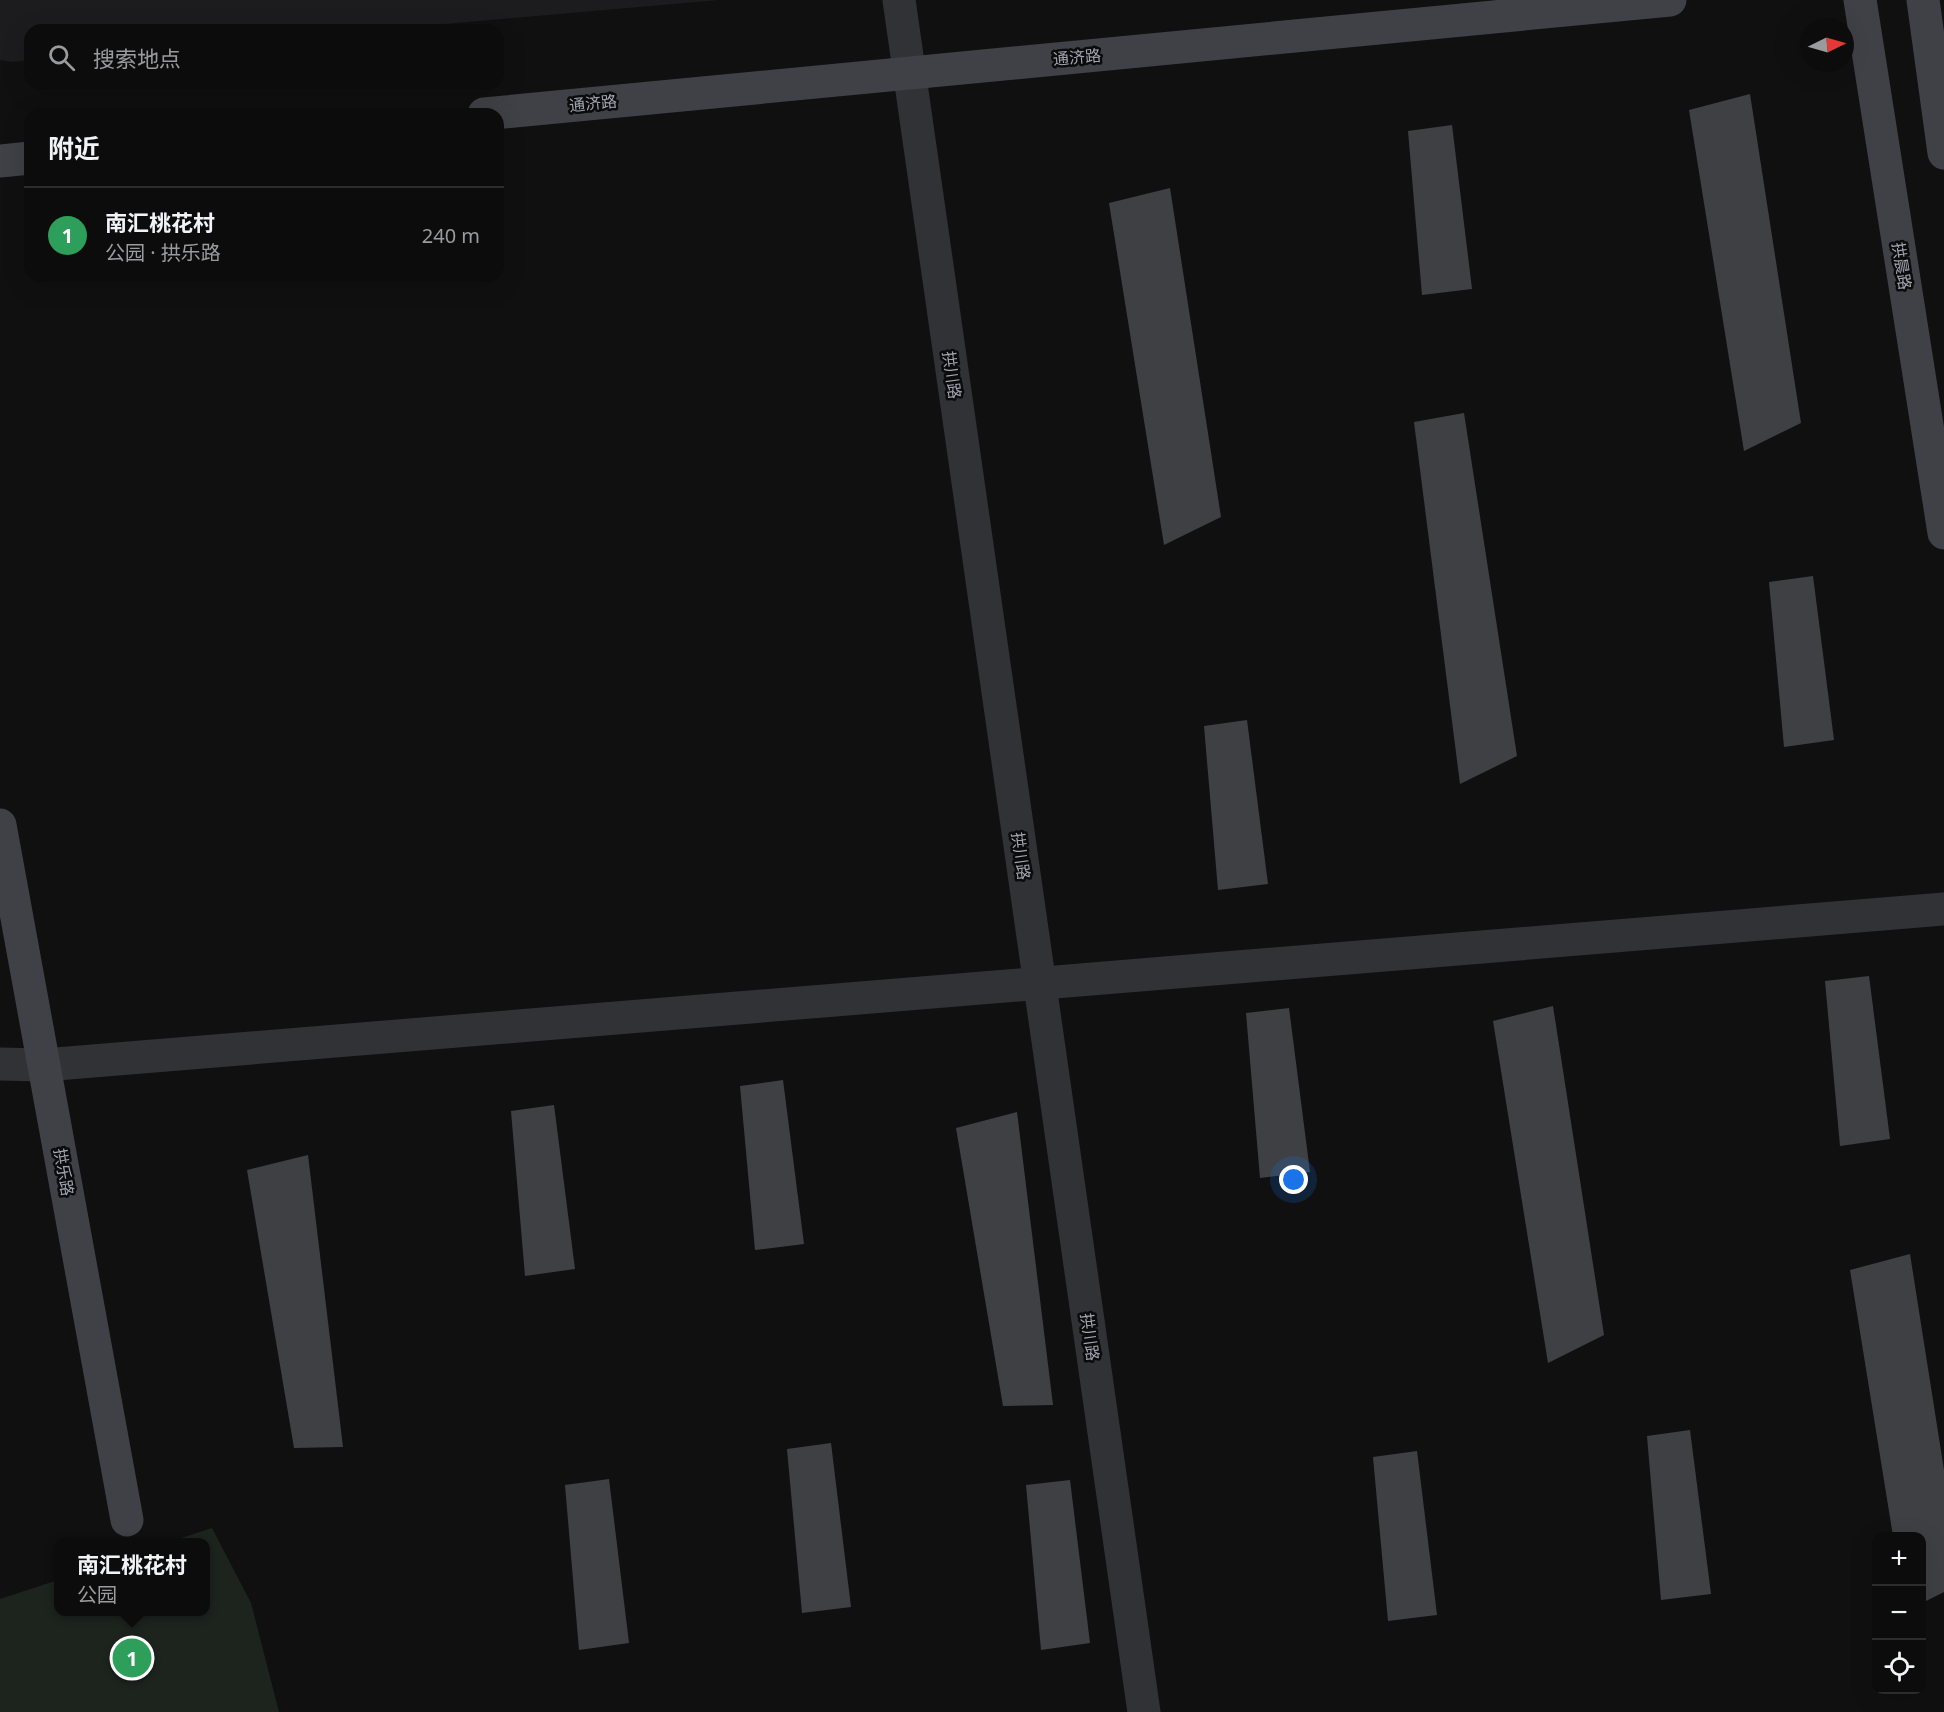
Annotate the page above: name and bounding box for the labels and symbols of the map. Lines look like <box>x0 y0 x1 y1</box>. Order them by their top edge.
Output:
north arrow <box>1800 18 1854 72</box>
street label: 通济路 <box>1052 44 1102 70</box>
street label: 通济路 <box>568 90 618 116</box>
street label: 拱晨路 <box>1887 241 1917 291</box>
street label: 拱川路 <box>938 350 966 400</box>
street label: 拱川路 <box>1007 831 1035 881</box>
street label: 拱乐路 <box>49 1146 79 1198</box>
your location <box>1279 1165 1308 1194</box>
street label: 拱川路 <box>1076 1312 1104 1362</box>
pin: 1 <box>112 1636 152 1680</box>

